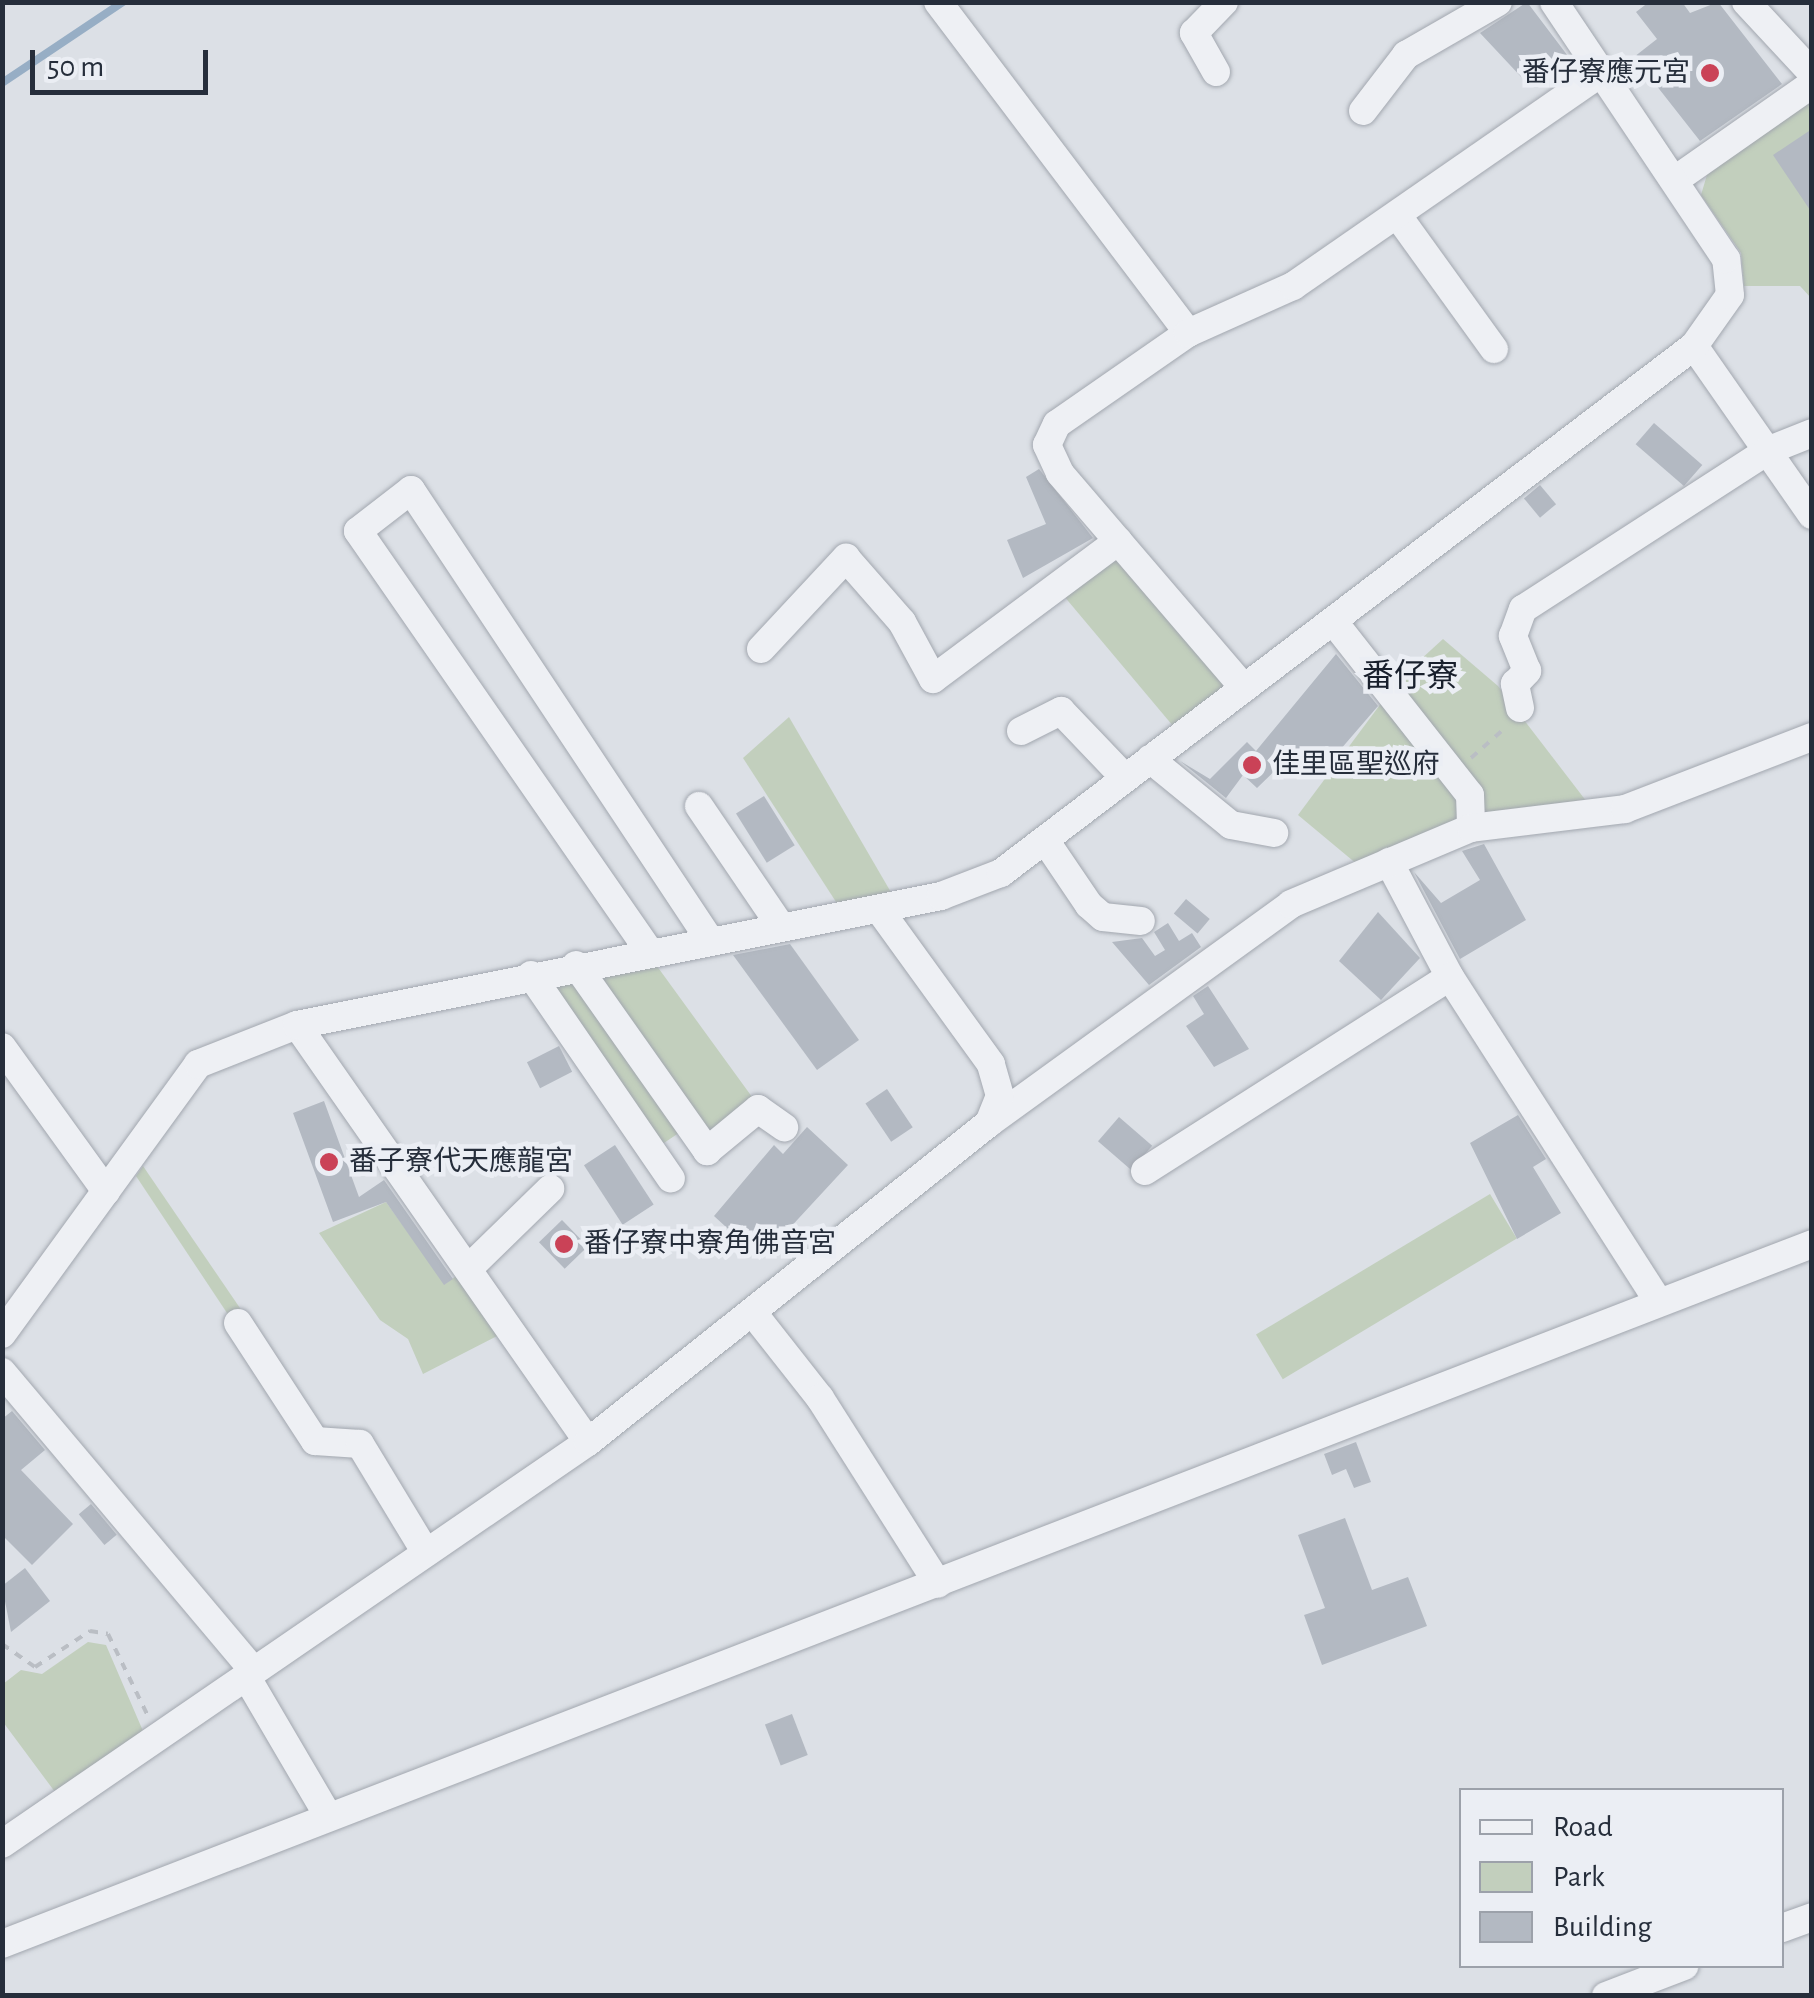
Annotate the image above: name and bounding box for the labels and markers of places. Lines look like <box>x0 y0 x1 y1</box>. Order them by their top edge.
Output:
place label: 番仔寮應元宮 <box>1522 56 1690 90</box>
marker: 番仔寮應元宮 <box>1699 62 1721 84</box>
place label: 佳里區聖巡府 <box>1272 748 1440 782</box>
marker: 佳里區聖巡府 <box>1241 754 1263 776</box>
place label: 番子寮代天應龍宮 <box>349 1145 573 1179</box>
marker: 番子寮代天應龍宮 <box>318 1151 340 1173</box>
place label: 番仔寮中寮角佛音宮 <box>584 1227 836 1261</box>
marker: 番仔寮中寮角佛音宮 <box>553 1233 575 1255</box>

